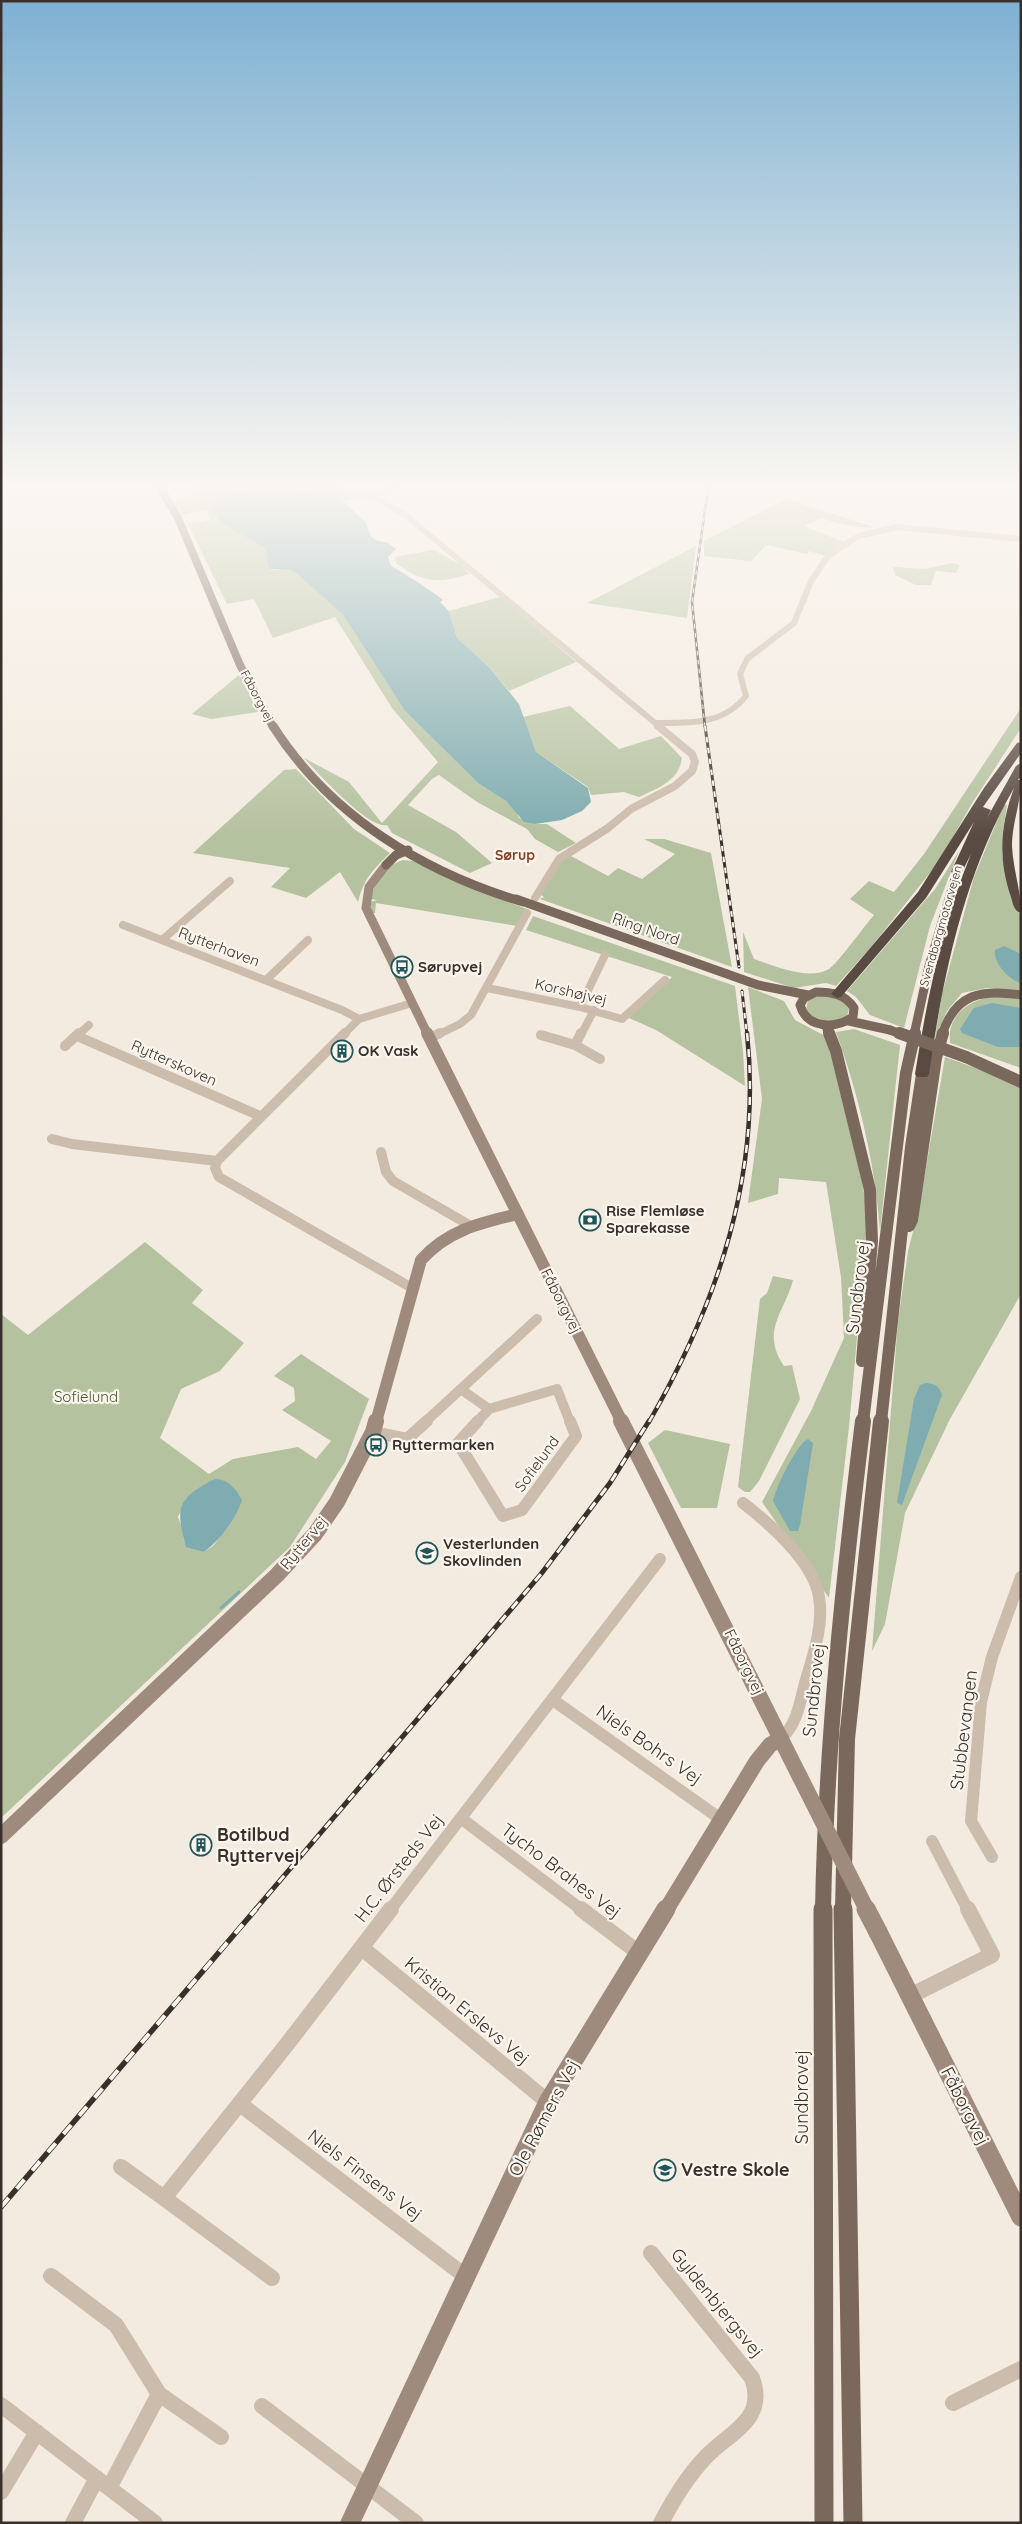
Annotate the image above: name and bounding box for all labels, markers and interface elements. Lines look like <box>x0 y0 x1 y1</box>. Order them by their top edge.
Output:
street label: Fåborgvej <box>238 667 277 724</box>
district label: Sørup <box>495 846 535 864</box>
street label: Svendborgmotorvejen <box>916 864 965 988</box>
street label: Ring Nord <box>610 908 682 949</box>
street label: Rytterhaven <box>176 922 262 971</box>
bus stop icon: Sørupvej <box>390 955 414 979</box>
place label: Sørupvej <box>418 957 482 976</box>
street label: Korshøjvej <box>533 974 609 1009</box>
street label: Rytterskoven <box>128 1035 220 1090</box>
building icon: OK Vask <box>330 1039 354 1063</box>
place label: OK Vask <box>358 1041 419 1060</box>
place label: Rise Flemløse Sparekasse <box>606 1201 705 1237</box>
bank icon: Rise Flemløse Sparekasse <box>578 1208 602 1232</box>
street label: Sundbrovej <box>840 1239 875 1335</box>
street label: Fåborgvej <box>537 1265 586 1337</box>
park label: Sofielund <box>54 1387 118 1406</box>
street label: Sofielund <box>510 1432 563 1495</box>
bus stop icon: Ryttermarken <box>364 1433 388 1457</box>
place label: Ryttermarken <box>392 1435 494 1454</box>
street label: Ryttervej <box>276 1512 331 1573</box>
place label: Vesterlunden Skovlinden <box>443 1534 539 1570</box>
school or university icon: Vesterlunden Skovlinden <box>415 1541 439 1565</box>
street label: Fåborgvej <box>720 1626 768 1698</box>
street label: Sundbrovej <box>797 1642 830 1738</box>
street label: Stubbevangen <box>945 1669 982 1791</box>
street label: Niels Bohrs Vej <box>592 1700 707 1790</box>
street label: H.C. Ørsteds Vej <box>349 1809 448 1927</box>
street label: Tycho Brahes Vej <box>497 1818 626 1923</box>
place label: Botilbud Ryttervej <box>217 1823 300 1867</box>
building icon: Botilbud Ryttervej <box>189 1833 213 1857</box>
street label: Kristian Erslevs Vej <box>400 1952 535 2070</box>
street label: Sundbrovej <box>790 2050 813 2144</box>
street label: Ole Rømers Vej <box>503 2055 584 2180</box>
street label: Fåborgvej <box>936 2063 995 2149</box>
street label: Niels Finsens Vej <box>303 2124 427 2225</box>
school or university icon: Vestre Skole <box>653 2158 677 2182</box>
place label: Vestre Skole <box>681 2158 790 2181</box>
street label: Gyldenbjergsvej <box>666 2243 769 2362</box>

